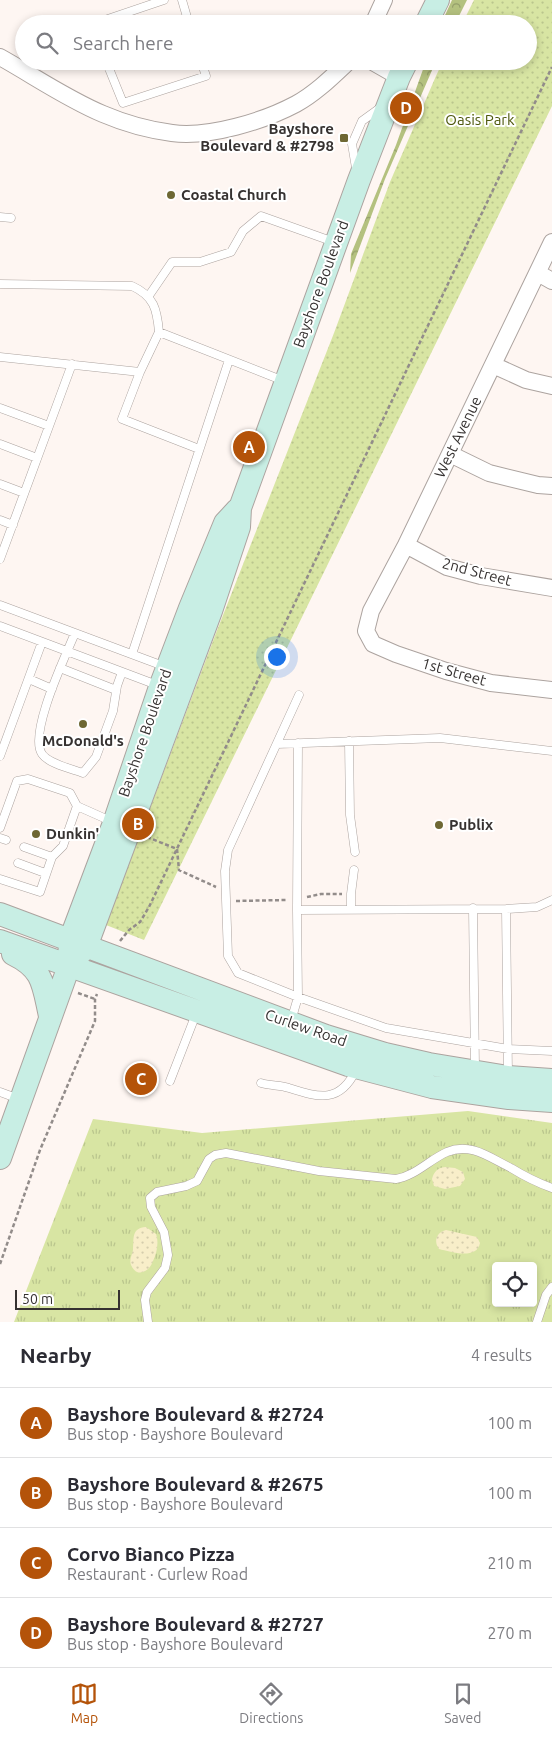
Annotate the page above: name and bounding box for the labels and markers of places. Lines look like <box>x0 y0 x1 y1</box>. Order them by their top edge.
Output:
pin: D <box>390 89 422 127</box>
place label: Bayshore Boulevard & #2798 <box>200 120 334 154</box>
marker: Bayshore Boulevard & #2798 <box>338 132 350 144</box>
place label: Coastal Church <box>181 186 287 203</box>
marker: Coastal Church <box>165 189 177 201</box>
pin: A <box>233 428 265 466</box>
marker: McDonald's <box>77 718 89 730</box>
place label: McDonald's <box>42 732 124 749</box>
pin: B <box>122 805 154 843</box>
place label: Publix <box>449 816 493 833</box>
marker: Publix <box>433 819 445 831</box>
place label: Dunkin' <box>46 825 99 842</box>
marker: Dunkin' <box>30 828 42 840</box>
pin: C <box>125 1060 157 1098</box>

